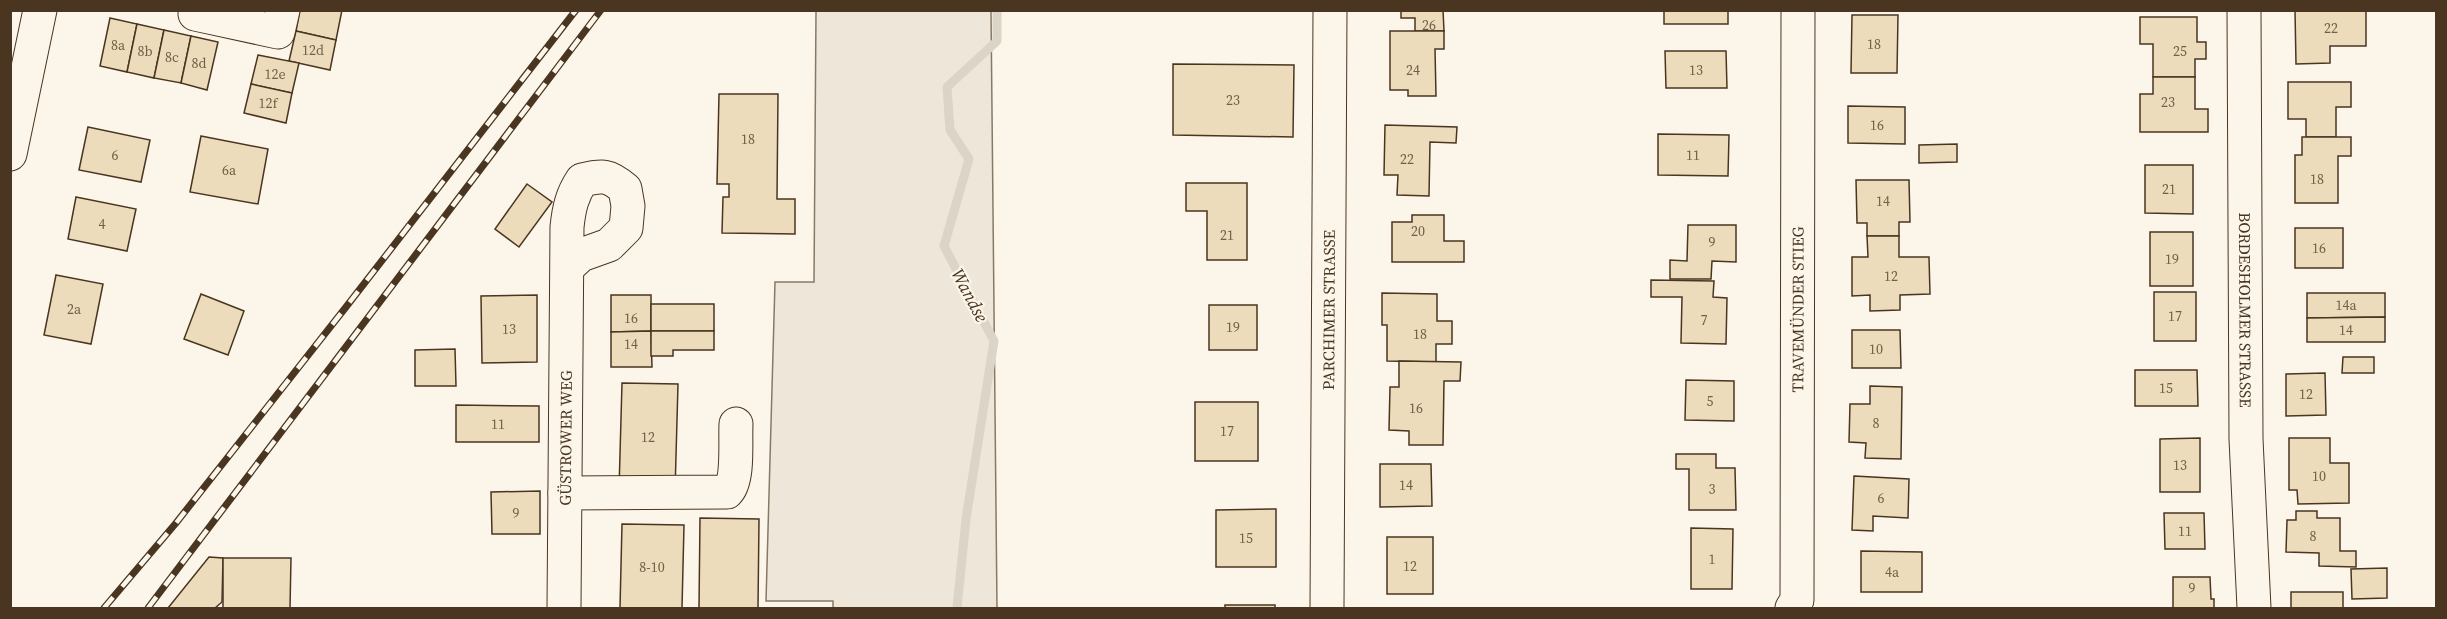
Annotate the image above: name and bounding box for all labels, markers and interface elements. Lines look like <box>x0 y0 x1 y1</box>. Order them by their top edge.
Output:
house number: 26 <box>1422 15 1436 35</box>
house number: 22 <box>2324 18 2338 38</box>
house number: 18 <box>1867 34 1881 54</box>
house number: 8a <box>111 35 126 55</box>
house number: 12d <box>302 40 324 60</box>
house number: 8b <box>137 41 153 61</box>
house number: 25 <box>2173 41 2187 61</box>
house number: 8c <box>165 47 179 67</box>
house number: 8d <box>192 53 207 73</box>
house number: 24 <box>1406 60 1420 80</box>
house number: 13 <box>1689 60 1703 80</box>
house number: 12e <box>264 64 286 84</box>
house number: 23 <box>1226 90 1240 110</box>
house number: 23 <box>2161 92 2175 112</box>
house number: 12f <box>259 93 279 113</box>
house number: 16 <box>1870 115 1884 135</box>
house number: 18 <box>741 129 755 149</box>
house number: 6 <box>112 145 119 165</box>
house number: 11 <box>1686 145 1700 165</box>
house number: 22 <box>1400 149 1414 169</box>
house number: 6a <box>222 160 237 180</box>
house number: 18 <box>2310 169 2324 189</box>
house number: 21 <box>2162 179 2176 199</box>
house number: 14 <box>1876 191 1890 211</box>
street label: BORDESHOLMER STRASSE <box>2234 212 2257 408</box>
house number: 4 <box>99 214 106 234</box>
house number: 20 <box>1411 221 1425 241</box>
house number: 21 <box>1220 225 1234 245</box>
street label: TRAVEMÜNDER STIEG <box>1786 226 1809 392</box>
street label: PARCHIMER STRASSE <box>1317 229 1340 390</box>
house number: 9 <box>1709 232 1716 252</box>
house number: 16 <box>2312 238 2326 258</box>
house number: 19 <box>2165 249 2179 269</box>
water label: Wandse <box>945 264 995 327</box>
house number: 12 <box>1884 266 1898 286</box>
house number: 14a <box>2335 295 2357 315</box>
house number: 2a <box>67 299 82 319</box>
house number: 17 <box>2168 306 2182 326</box>
house number: 16 <box>624 308 638 328</box>
house number: 7 <box>1701 310 1708 330</box>
house number: 19 <box>1226 317 1240 337</box>
house number: 13 <box>502 319 516 339</box>
house number: 14 <box>2339 320 2353 340</box>
house number: 18 <box>1413 324 1427 344</box>
house number: 14 <box>624 334 638 354</box>
house number: 10 <box>1869 339 1883 359</box>
street label: GÜSTROWER WEG <box>554 370 577 506</box>
house number: 15 <box>2159 378 2173 398</box>
house number: 12 <box>2299 384 2313 404</box>
house number: 5 <box>1707 391 1714 411</box>
house number: 16 <box>1409 398 1423 418</box>
house number: 8 <box>1873 413 1880 433</box>
house number: 11 <box>491 414 505 434</box>
house number: 17 <box>1220 421 1234 441</box>
house number: 12 <box>641 427 655 447</box>
house number: 13 <box>2173 455 2187 475</box>
house number: 10 <box>2312 466 2326 486</box>
house number: 14 <box>1399 475 1413 495</box>
house number: 3 <box>1709 479 1716 499</box>
house number: 6 <box>1878 488 1885 508</box>
house number: 9 <box>513 503 520 523</box>
house number: 11 <box>2178 521 2192 541</box>
house number: 8 <box>2310 526 2317 546</box>
house number: 15 <box>1239 528 1253 548</box>
house number: 1 <box>1709 549 1716 569</box>
house number: 12 <box>1403 556 1417 576</box>
house number: 8-10 <box>639 557 665 577</box>
house number: 4a <box>1885 562 1900 582</box>
house number: 9 <box>2189 578 2196 598</box>

